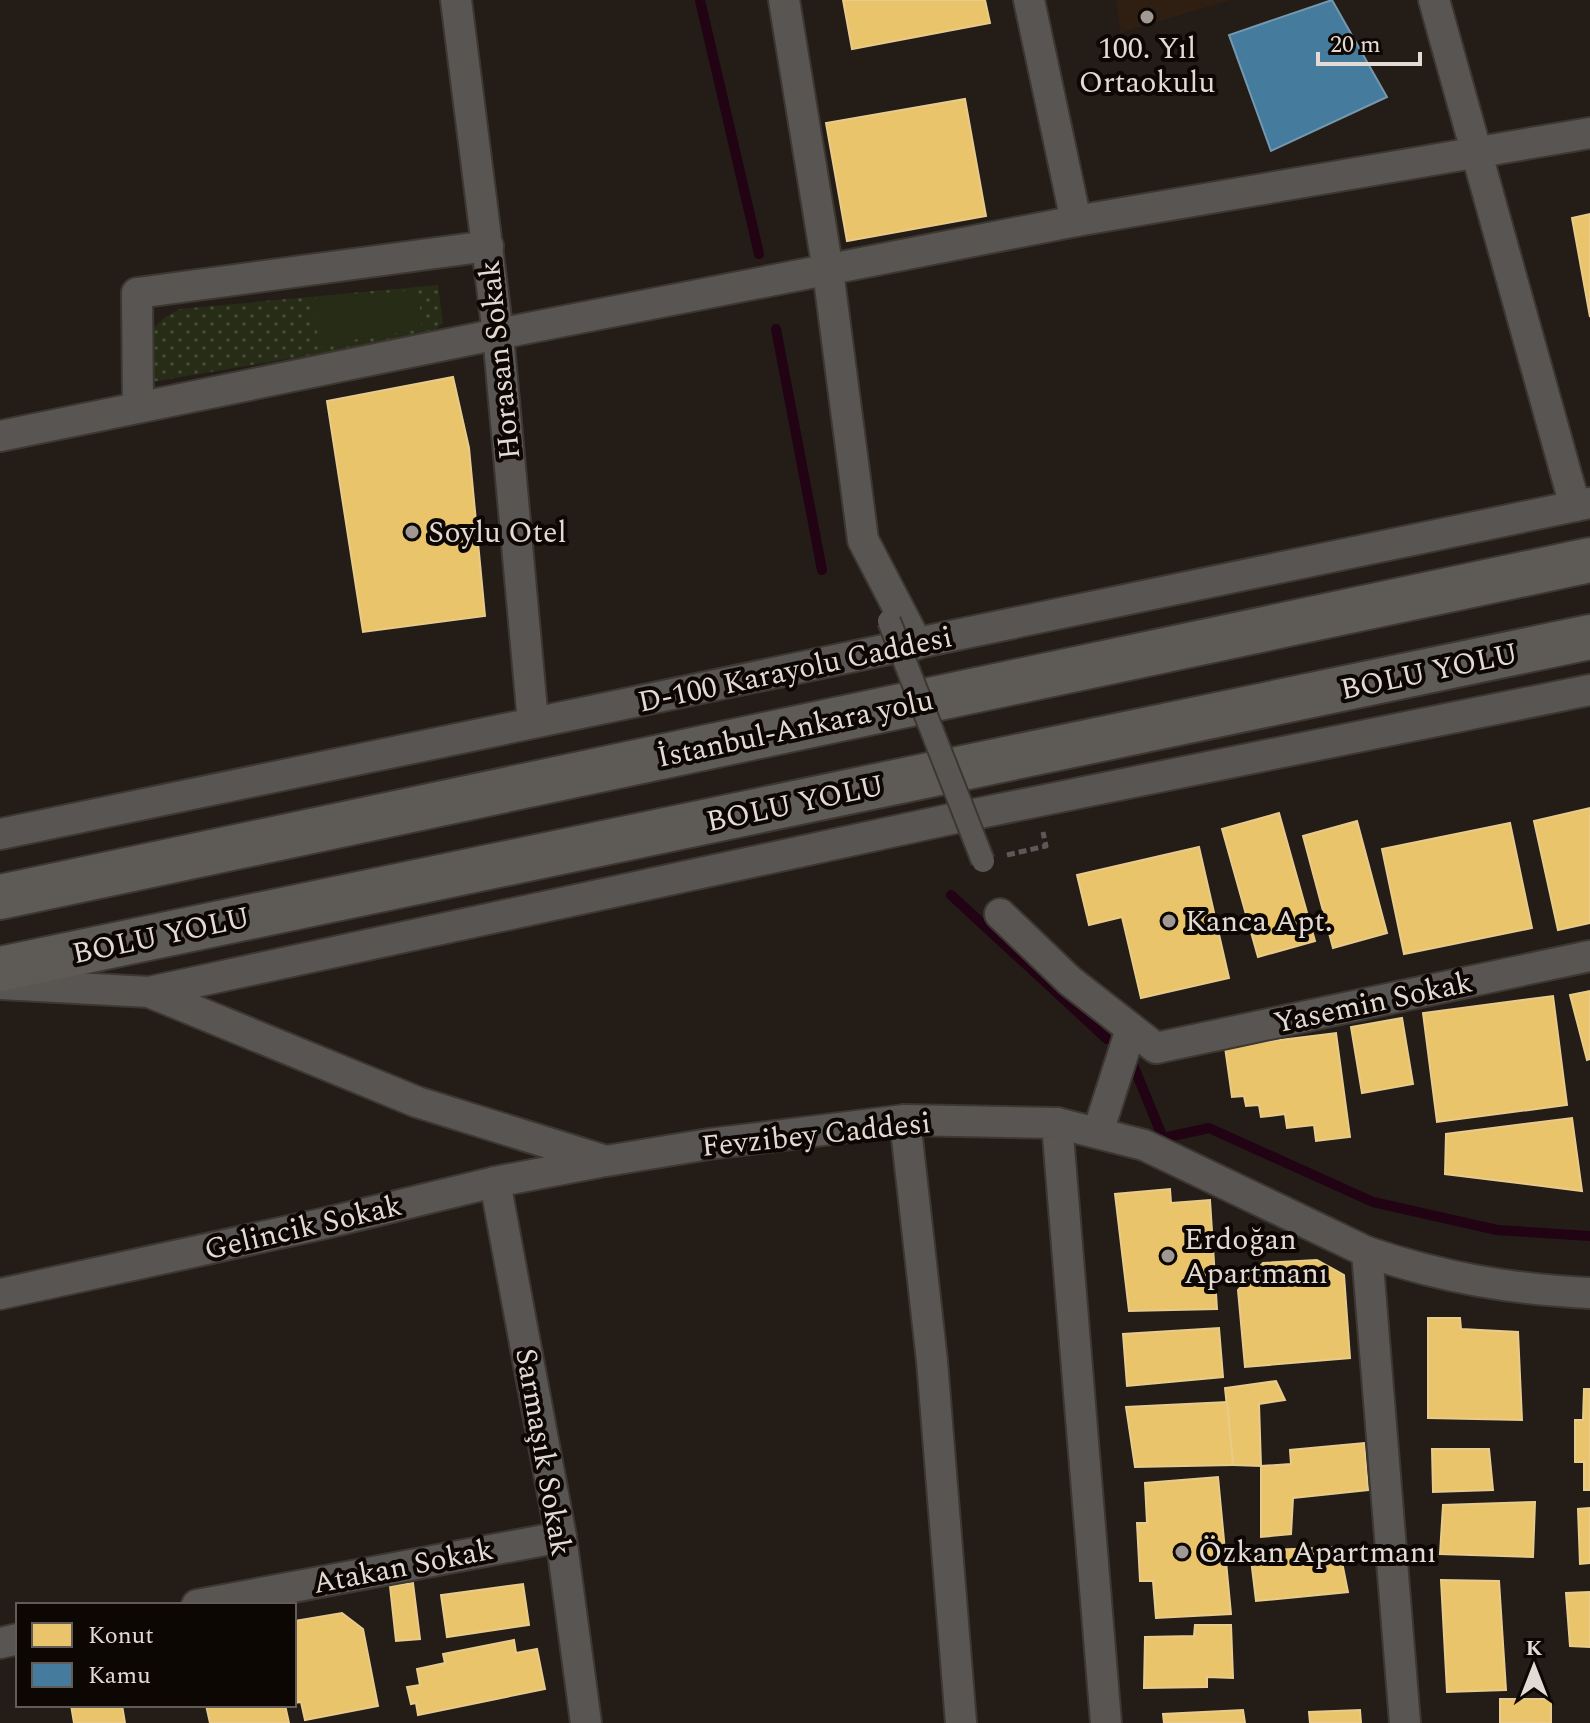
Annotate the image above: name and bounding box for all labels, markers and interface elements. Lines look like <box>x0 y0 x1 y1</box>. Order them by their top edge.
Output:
marker: 100. Yıl Ortaokulu <box>1138 8 1156 26</box>
scale bar <box>1318 16 1420 66</box>
place label: 100. Yıl Ortaokulu <box>1079 26 1215 106</box>
text: 20 m <box>1330 27 1381 63</box>
street label: Horasan Sokak <box>467 258 533 462</box>
place label: Soylu Otel <box>428 510 566 556</box>
marker: Soylu Otel <box>403 523 421 541</box>
street label: D-100 Karayolu Caddesi <box>634 614 956 726</box>
street label: BOLU YOLU <box>1336 631 1522 713</box>
street label: İstanbul-Ankara yolu <box>653 677 938 781</box>
street label: BOLU YOLU <box>702 763 888 845</box>
street label: BOLU YOLU <box>68 895 254 977</box>
place label: Kanca Apt. <box>1185 899 1332 945</box>
marker: Kanca Apt. <box>1160 912 1178 930</box>
street label: Yasemin Sokak <box>1270 959 1477 1046</box>
street label: Fevzibey Caddesi <box>699 1100 933 1170</box>
street label: Gelincik Sokak <box>200 1183 407 1273</box>
place label: Erdoğan Apartmanı <box>1184 1217 1328 1297</box>
marker: Erdoğan Apartmanı <box>1159 1247 1177 1265</box>
street label: Sarmaşık Sokak <box>502 1345 584 1560</box>
street label: Atakan Sokak <box>309 1527 497 1607</box>
place label: Özkan Apartmanı <box>1198 1530 1436 1576</box>
marker: Özkan Apartmanı <box>1173 1543 1191 1561</box>
legend <box>16 1603 296 1707</box>
text: Konut <box>88 1618 154 1654</box>
north arrow <box>1494 1627 1574 1707</box>
text: K <box>1525 1632 1543 1665</box>
text: Kamu <box>88 1658 151 1694</box>

